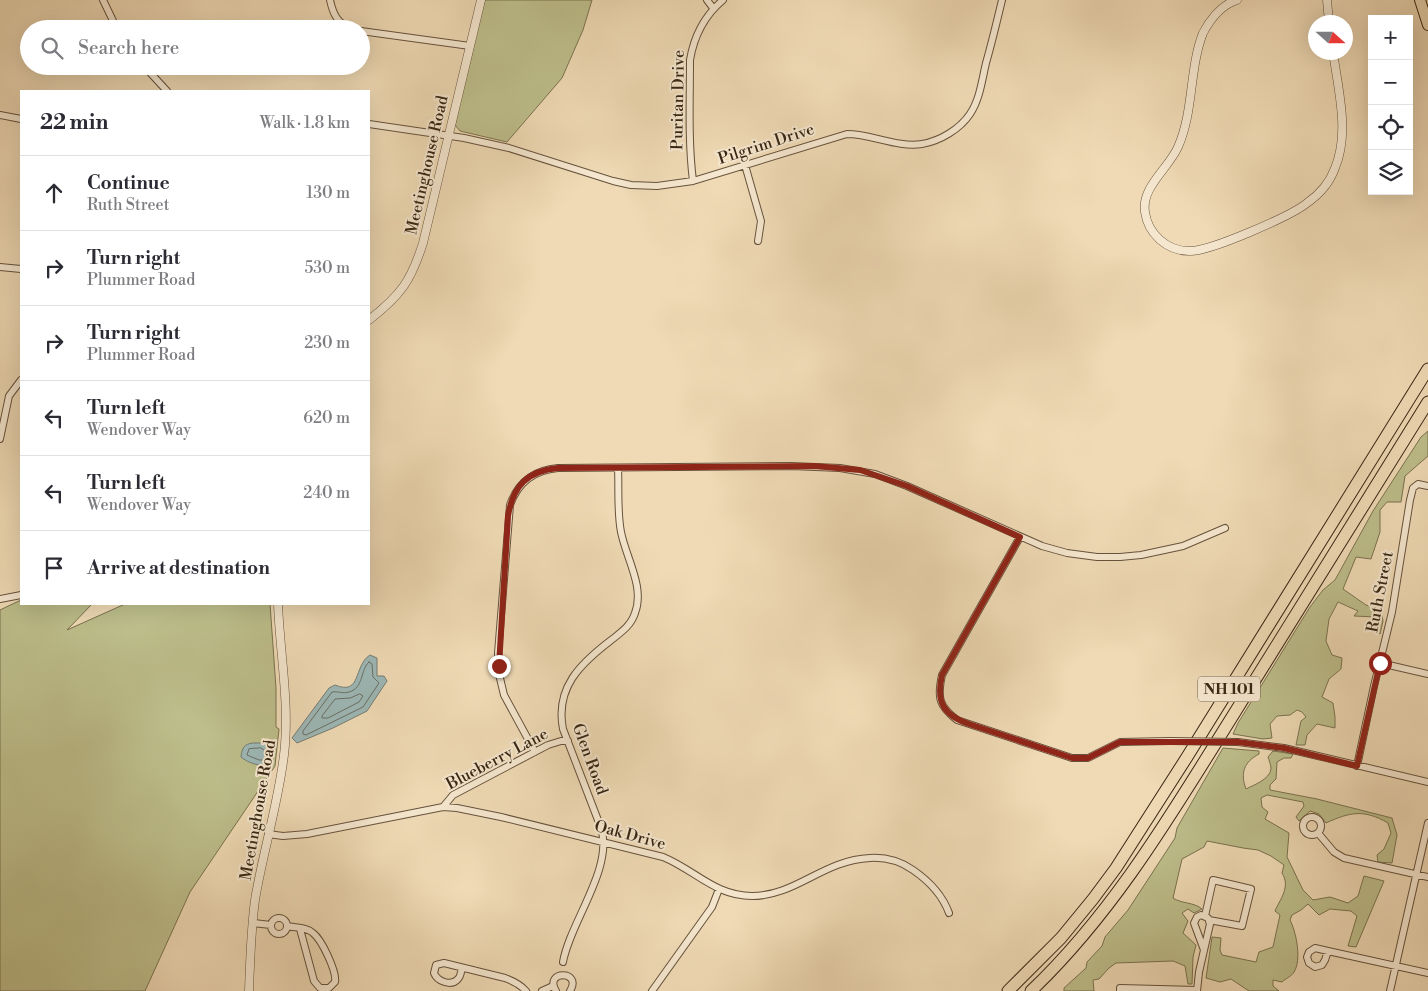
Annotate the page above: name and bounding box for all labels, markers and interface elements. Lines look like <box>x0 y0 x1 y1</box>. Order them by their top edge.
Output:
north arrow <box>1308 15 1353 60</box>
map controls <box>1368 15 1413 195</box>
button: + <box>1368 15 1413 60</box>
search box <box>20 20 370 75</box>
icon: search <box>38 34 66 62</box>
text: Search here <box>78 36 179 60</box>
street label: Puritan Drive <box>667 50 689 150</box>
button: − <box>1368 60 1413 105</box>
street label: Meetinghouse Road <box>401 93 453 237</box>
button: locate <box>1368 105 1413 150</box>
text: 22 min <box>40 110 108 136</box>
text: Walk · 1.8 km <box>260 113 350 133</box>
street label: Pilgrim Drive <box>715 119 817 169</box>
button: layers <box>1368 150 1413 195</box>
text: Continue <box>87 171 170 195</box>
icon: ahead <box>40 179 68 207</box>
text: 130 m <box>306 183 350 203</box>
text: Ruth Street <box>87 195 169 215</box>
text: Turn right <box>87 246 180 270</box>
icon: right <box>40 254 68 282</box>
text: 530 m <box>304 258 350 278</box>
text: Plummer Road <box>87 270 195 290</box>
text: Turn right <box>87 321 180 345</box>
icon: right <box>40 329 68 357</box>
text: 230 m <box>304 333 350 353</box>
text: Plummer Road <box>87 345 195 365</box>
text: Turn left <box>87 396 166 420</box>
icon: left <box>40 404 68 432</box>
text: 620 m <box>303 408 350 428</box>
text: Wendover Way <box>87 420 191 440</box>
text: Turn left <box>87 471 166 495</box>
icon: left <box>40 479 68 507</box>
text: 240 m <box>303 483 350 503</box>
text: Wendover Way <box>87 495 191 515</box>
street label: Ruth Street <box>1362 549 1398 634</box>
icon: arrive <box>40 554 68 582</box>
text: Arrive at destination <box>87 556 270 580</box>
route start <box>1369 652 1392 675</box>
route end <box>488 655 511 678</box>
road number: NH 101 <box>1198 676 1260 702</box>
street label: Glen Road <box>568 721 612 797</box>
street label: Blueberry Lane <box>442 724 551 795</box>
street label: Meetinghouse Road <box>236 738 280 882</box>
street label: Oak Drive <box>592 816 668 854</box>

